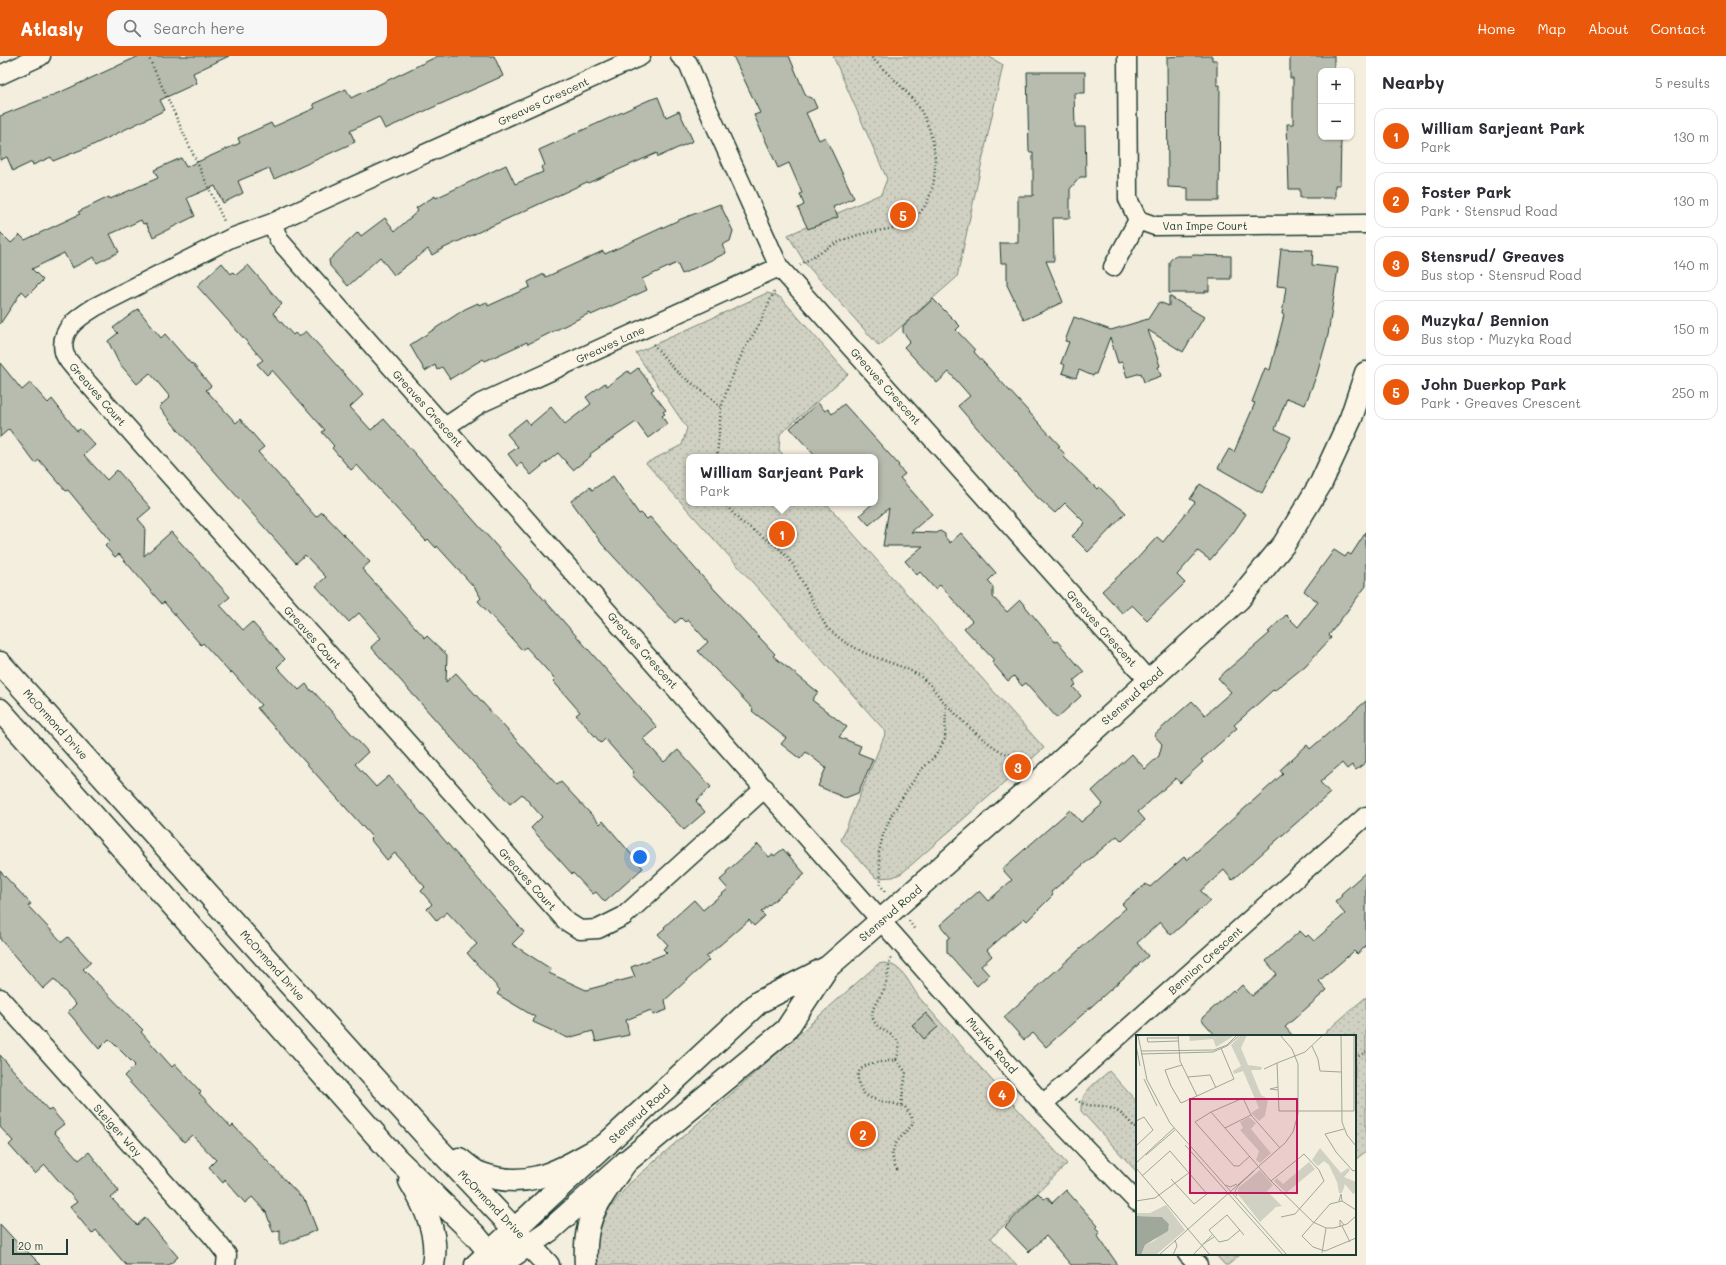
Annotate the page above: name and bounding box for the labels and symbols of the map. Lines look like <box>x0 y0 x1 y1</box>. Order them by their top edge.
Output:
street label: Greaves Crescent <box>495 73 591 129</box>
pin: 5 <box>890 200 916 230</box>
street label: Van Impe Court <box>1163 218 1248 233</box>
street label: Greaves Lane <box>573 321 647 367</box>
street label: Greaves Crescent <box>847 344 925 428</box>
street label: Greaves Court <box>66 359 130 429</box>
street label: Greaves Crescent <box>389 366 467 450</box>
pin: 1 <box>769 519 795 549</box>
street label: Greaves Crescent <box>1063 586 1141 670</box>
street label: Greaves Court <box>281 602 345 672</box>
street label: Greaves Crescent <box>604 608 682 692</box>
street label: Stensrud Road <box>1098 664 1166 728</box>
street label: McOrmond Drive <box>20 685 92 763</box>
pin: 3 <box>1005 752 1031 782</box>
street label: Greaves Court <box>496 844 560 914</box>
your location <box>630 847 650 867</box>
street label: Stensrud Road <box>855 882 925 944</box>
street label: Bennion Crescent <box>1165 923 1245 997</box>
street label: McOrmond Drive <box>237 926 309 1004</box>
street label: Muzyka Road <box>963 1014 1021 1076</box>
inset map <box>1136 1035 1356 1255</box>
pin: 4 <box>989 1079 1015 1109</box>
street label: Stensrud Road <box>605 1082 673 1146</box>
street label: Steiger Way <box>90 1101 146 1160</box>
pin: 2 <box>850 1119 876 1149</box>
street label: McOrmond Drive <box>455 1166 529 1242</box>
scale bar <box>12 1237 68 1256</box>

